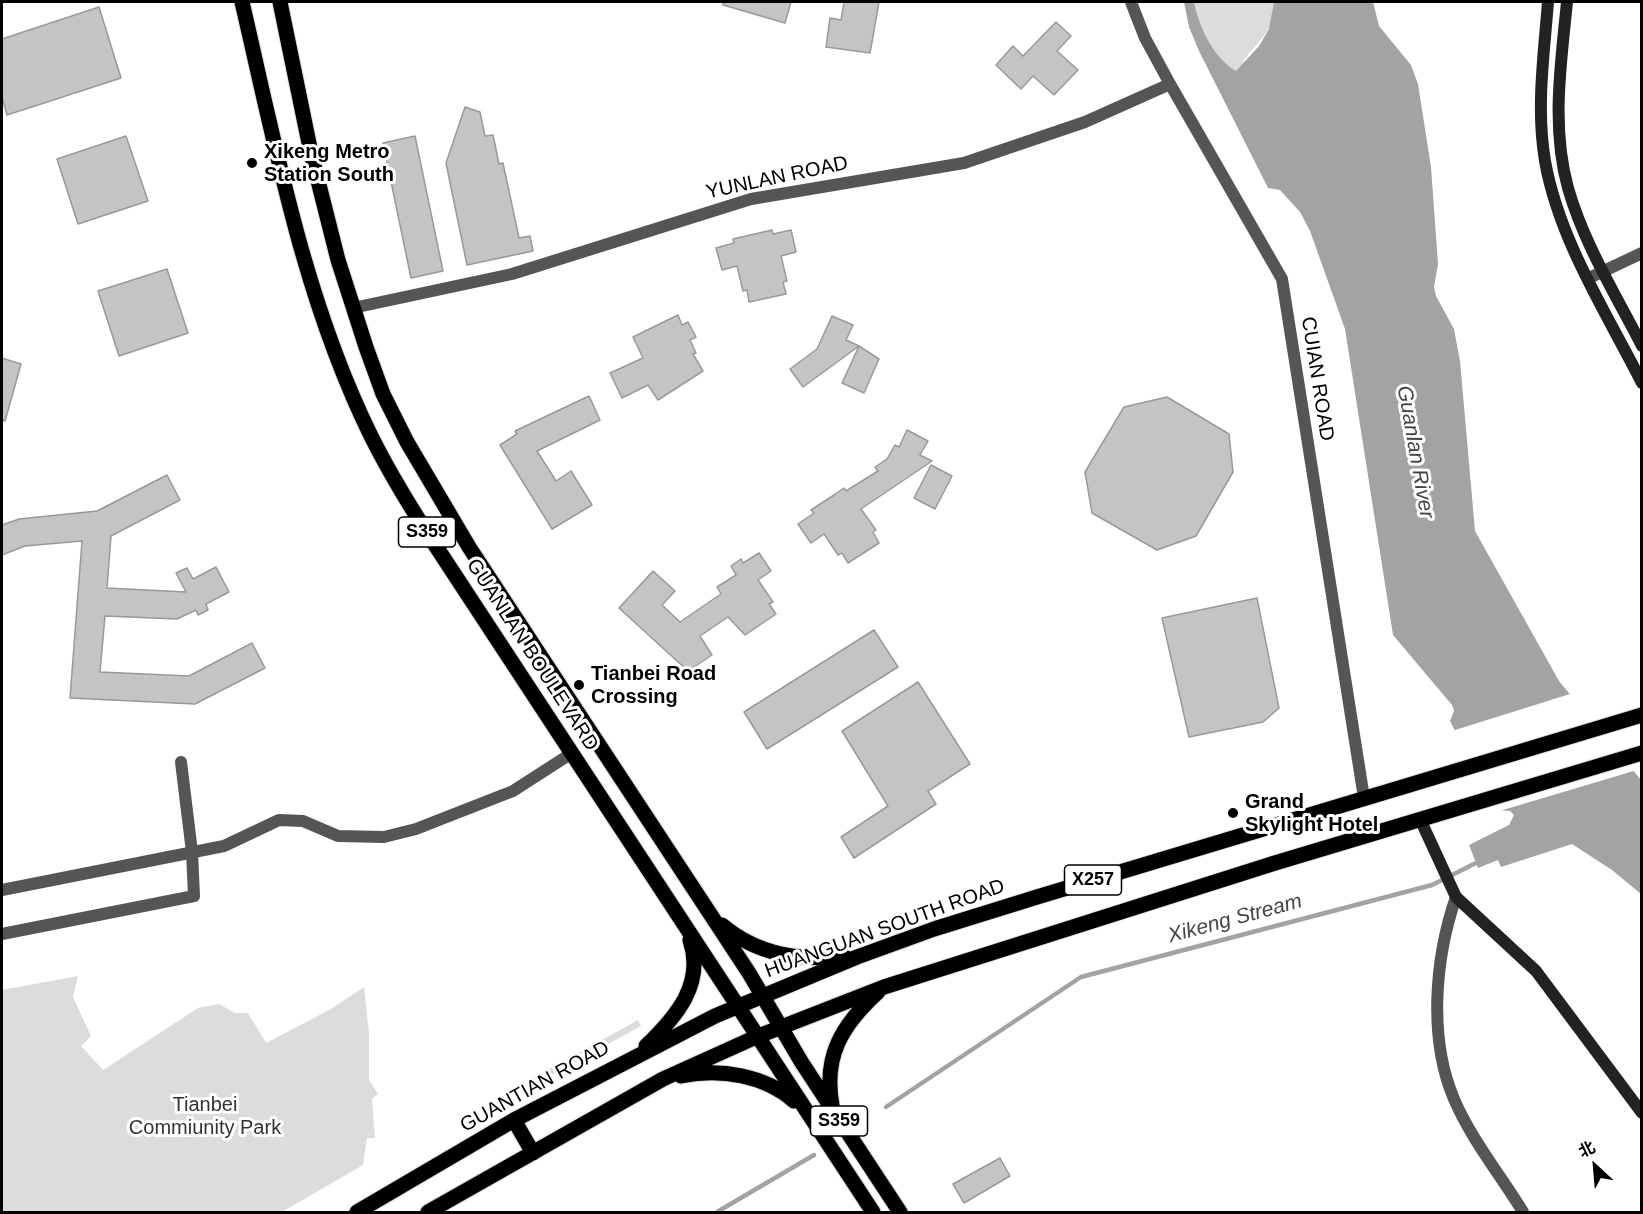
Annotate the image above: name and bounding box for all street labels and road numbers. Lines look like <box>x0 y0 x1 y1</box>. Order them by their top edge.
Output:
street label: YUNLAN ROAD <box>704 151 850 205</box>
street label: CUIAN ROAD <box>1295 315 1339 443</box>
road number: S359 <box>398 517 456 547</box>
street label: GUANLAN BOULEVARD <box>461 554 603 756</box>
road number: X257 <box>1064 865 1122 895</box>
street label: HUANGUAN SOUTH ROAD <box>762 874 1008 984</box>
street label: GUANTIAN ROAD <box>456 1036 614 1138</box>
road number: S359 <box>810 1106 868 1136</box>

